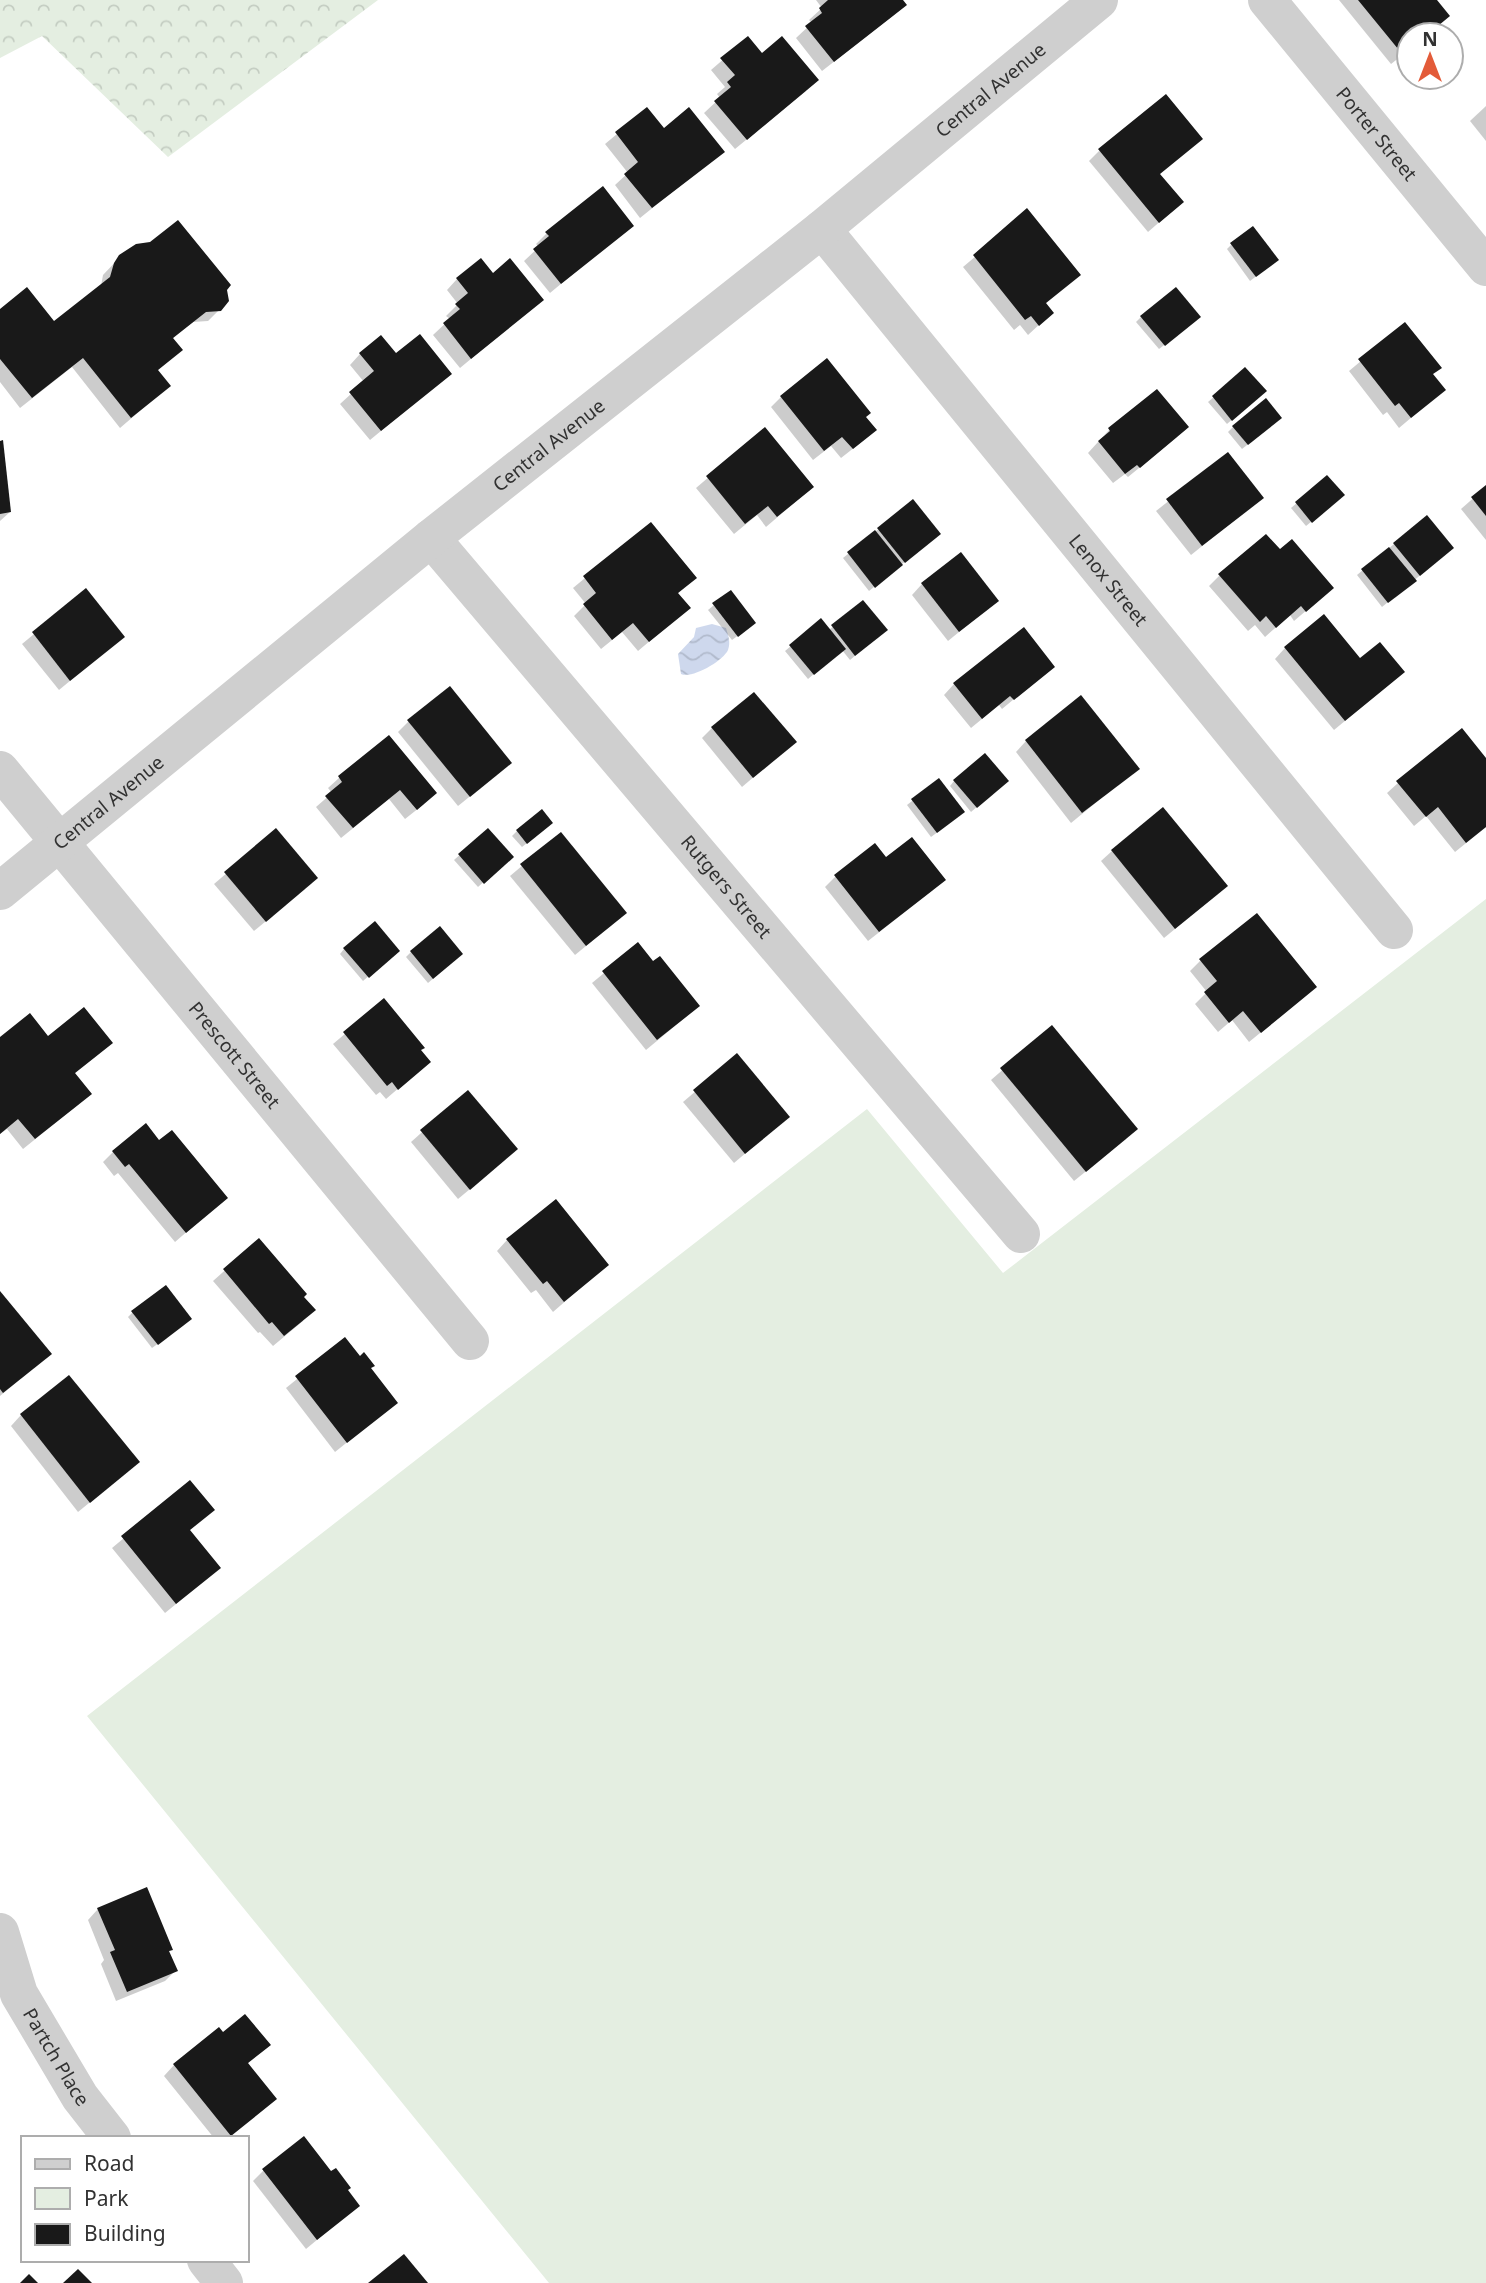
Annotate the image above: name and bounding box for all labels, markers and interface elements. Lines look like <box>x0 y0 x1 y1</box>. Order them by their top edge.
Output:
north arrow <box>1395 21 1465 91</box>
text: N <box>1422 26 1438 52</box>
street label: Central Avenue <box>930 36 1051 143</box>
street label: Porter Street <box>1330 81 1423 186</box>
street label: Central Avenue <box>487 393 610 497</box>
street label: Lenox Street <box>1063 529 1154 632</box>
street label: Central Avenue <box>47 749 169 855</box>
street label: Rutgers Street <box>675 829 778 944</box>
street label: Prescott Street <box>183 996 286 1114</box>
street label: Partch Place <box>17 2003 95 2112</box>
legend <box>21 2136 248 2262</box>
text: Road <box>84 2149 134 2177</box>
text: Park <box>84 2184 129 2212</box>
text: Building <box>84 2219 166 2247</box>

